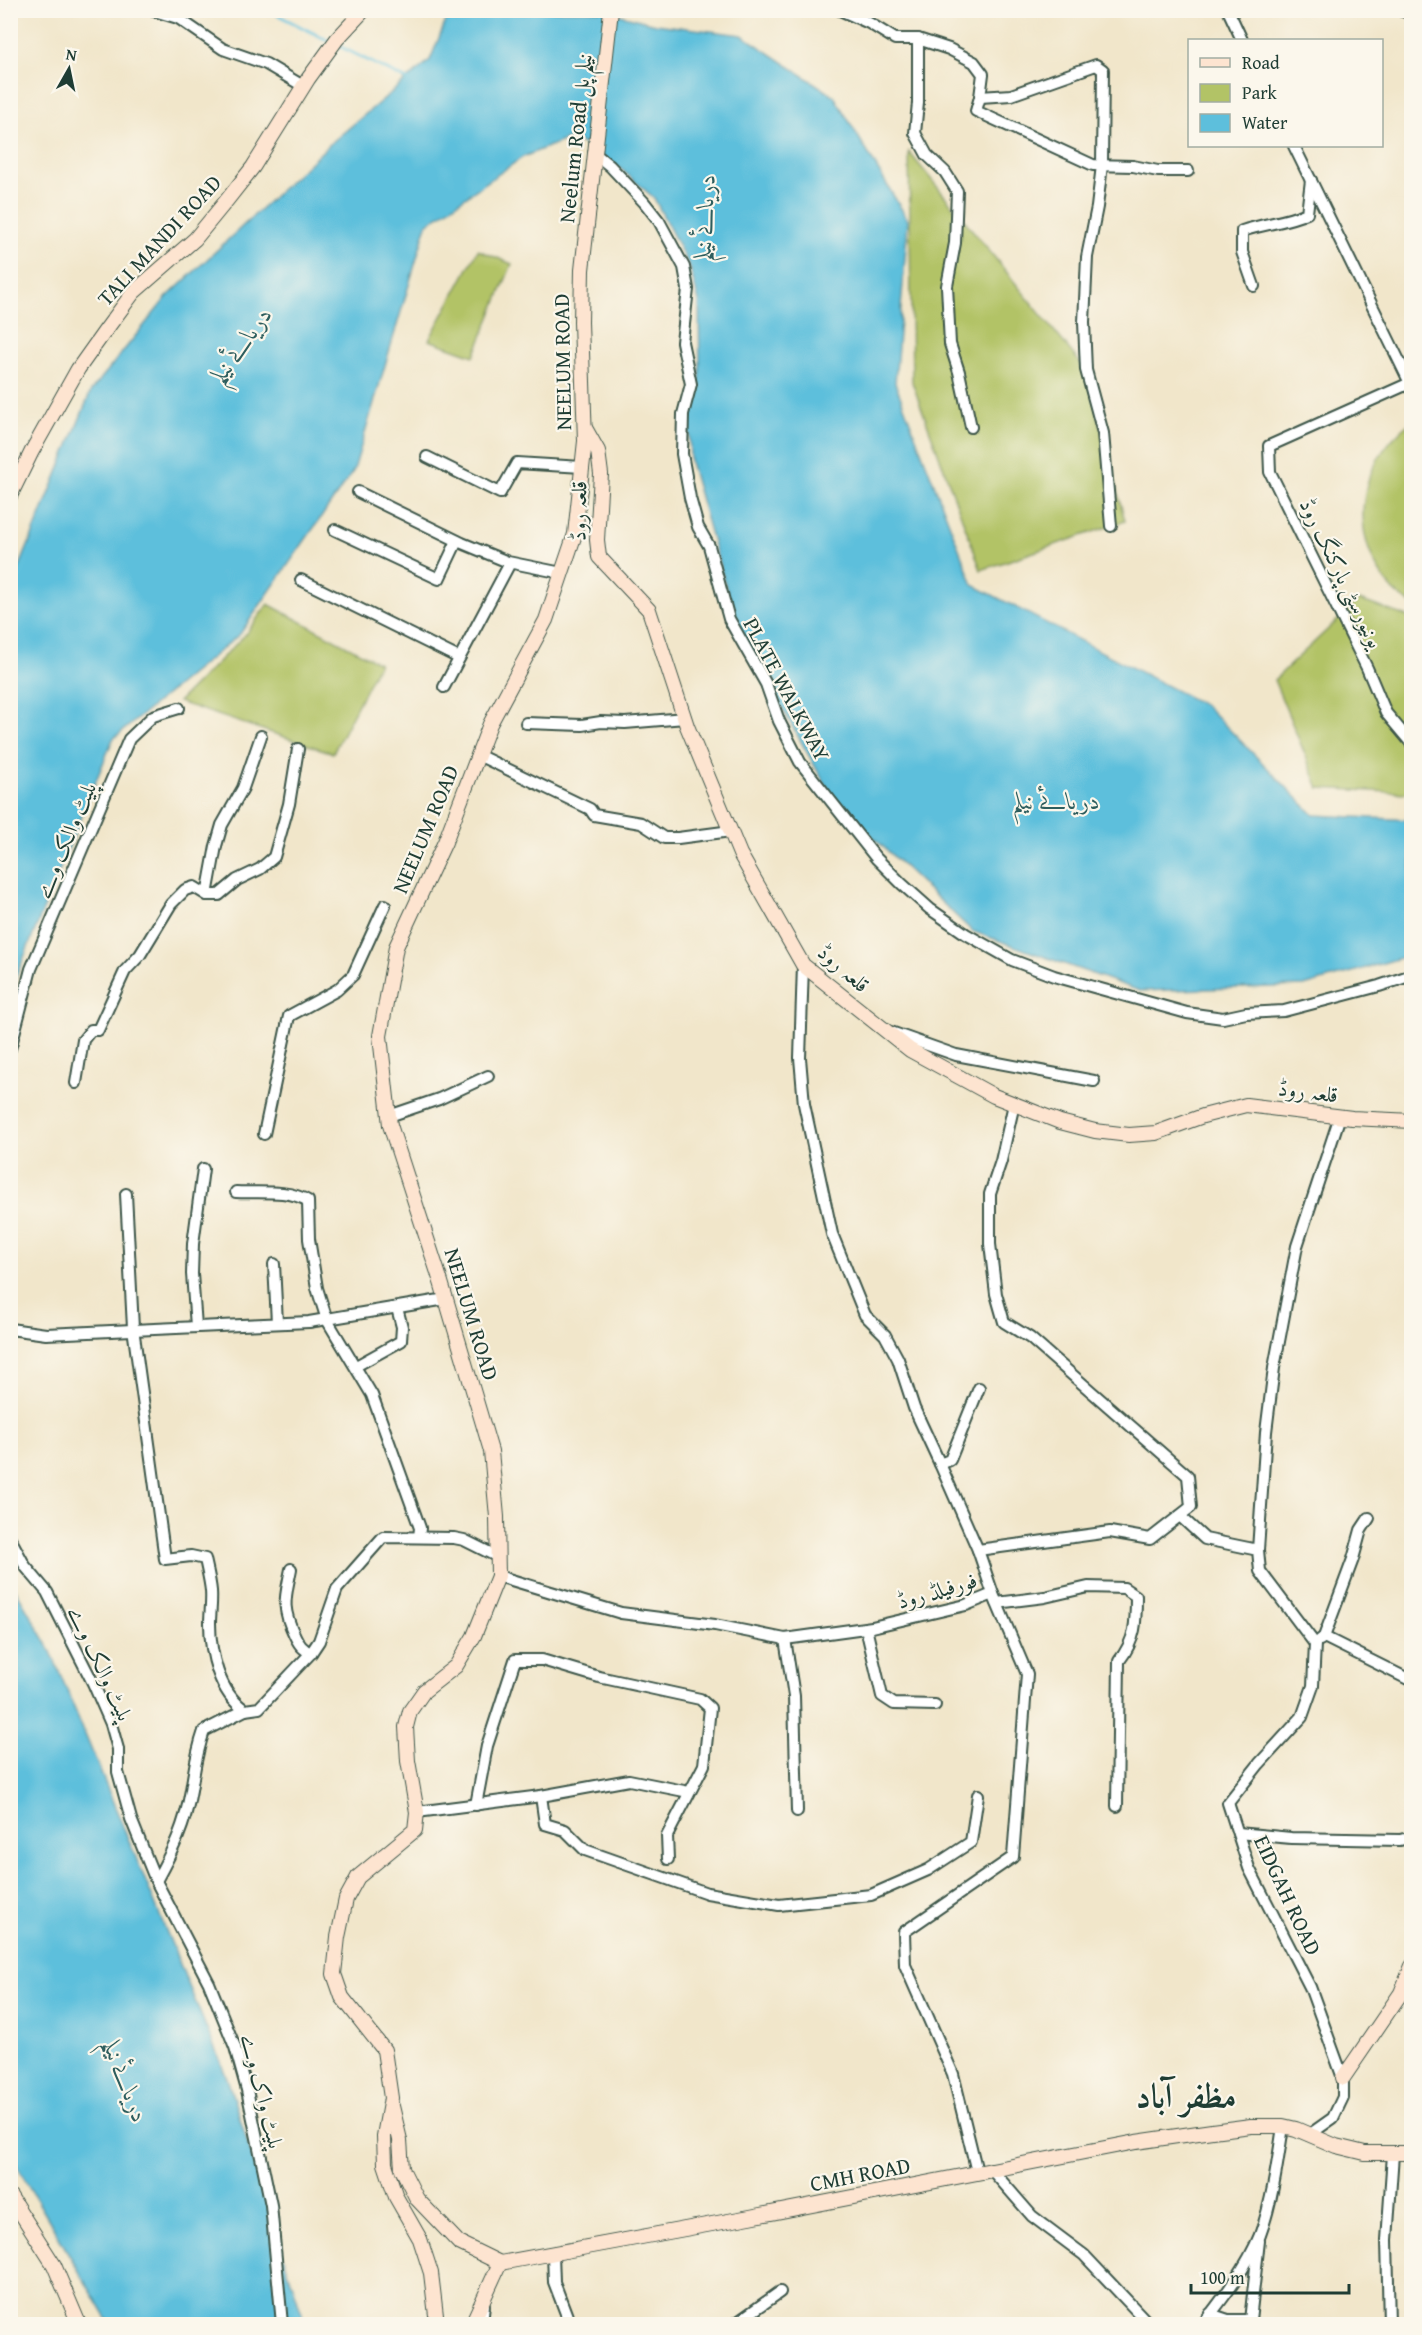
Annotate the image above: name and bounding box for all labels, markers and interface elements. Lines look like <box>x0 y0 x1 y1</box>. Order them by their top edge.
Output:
north arrow <box>39 39 99 99</box>
legend <box>1188 39 1383 147</box>
text: N <box>64 41 79 67</box>
text: Road <box>1242 49 1280 76</box>
street label: Neelum Road نیلم پل <box>550 52 607 225</box>
text: Park <box>1242 79 1278 106</box>
text: Water <box>1242 109 1288 136</box>
street label: TALI MANDI ROAD <box>89 167 229 313</box>
water label: دریائے نیلم <box>684 173 731 263</box>
street label: NEELUM ROAD <box>545 293 579 431</box>
water label: دریائے نیلم <box>200 299 286 395</box>
street label: قلعہ روڈ <box>561 481 595 541</box>
street label: یونیورسٹی پارکنگ روڈ <box>1291 493 1393 655</box>
street label: PLATE WALKWAY <box>736 611 838 767</box>
street label: NEELUM ROAD <box>384 760 466 898</box>
street label: پلیٹ والک وے <box>26 775 106 904</box>
water label: دریائے نیلم <box>1012 783 1100 825</box>
street label: قلعہ روڈ <box>811 936 877 1000</box>
street label: قلعہ روڈ <box>1276 1071 1340 1111</box>
street label: NEELUM ROAD <box>437 1244 507 1384</box>
street label: فورفیلڈ روڈ <box>893 1563 981 1617</box>
street label: پلیٹ والک وے <box>59 1600 142 1728</box>
street label: EIDGAH ROAD <box>1246 1830 1330 1960</box>
street label: پلیٹ واک وے <box>232 2030 293 2154</box>
water label: دریائے نیلم <box>87 2033 158 2130</box>
district label: مظفر آباد <box>1136 2070 1236 2119</box>
street label: CMH ROAD <box>807 2149 913 2199</box>
scale bar <box>1191 2257 1348 2295</box>
text: 100 m <box>1200 2264 1245 2291</box>

